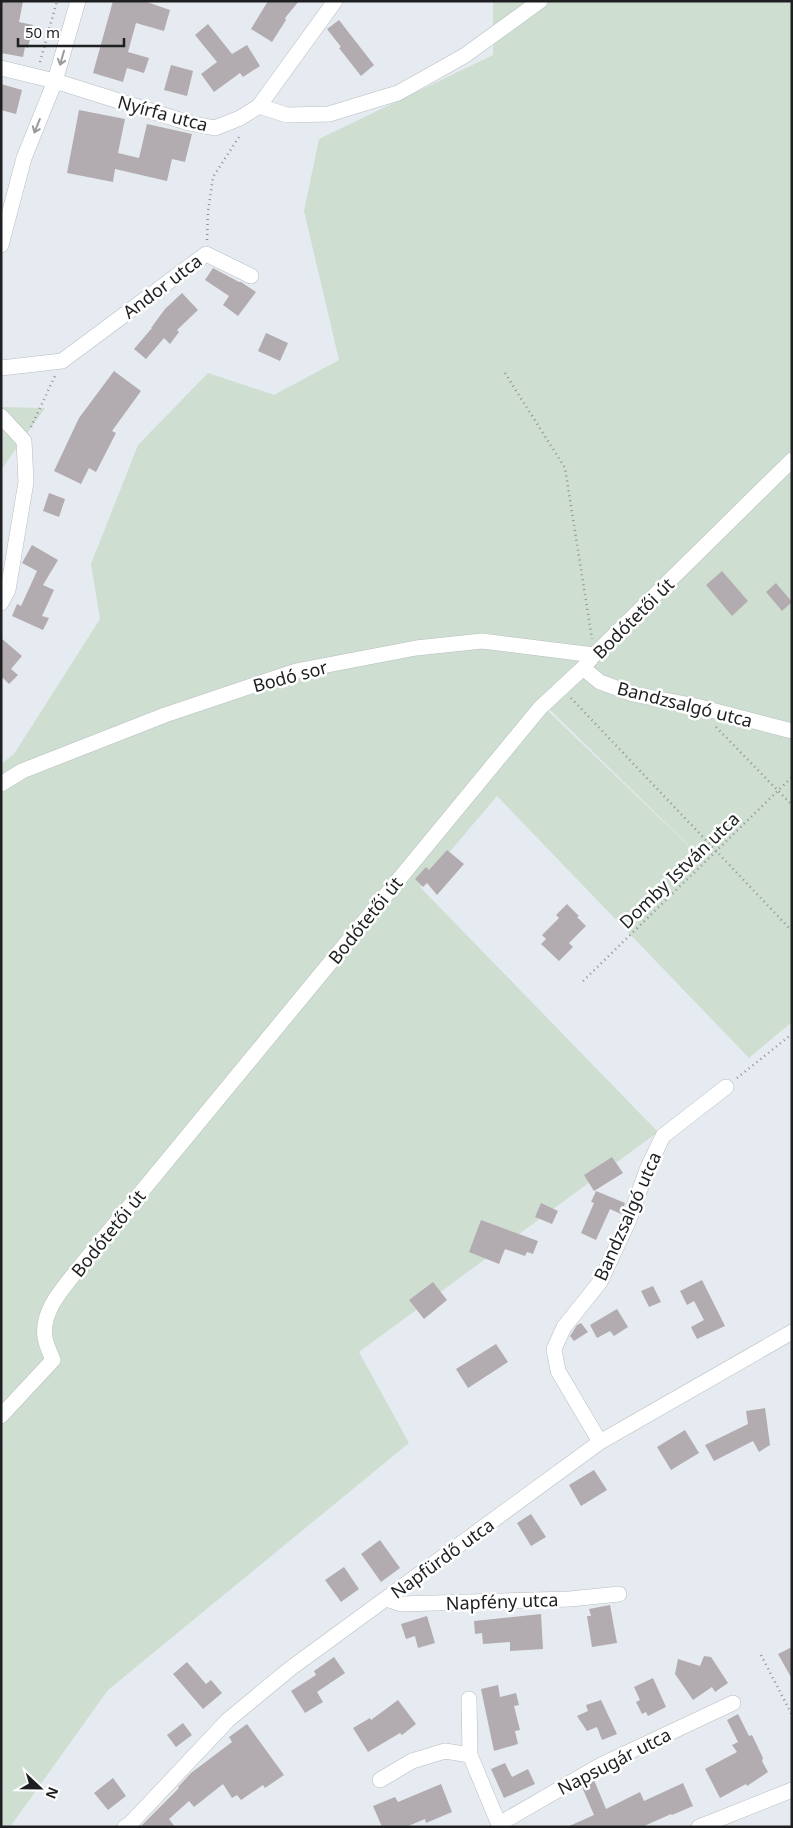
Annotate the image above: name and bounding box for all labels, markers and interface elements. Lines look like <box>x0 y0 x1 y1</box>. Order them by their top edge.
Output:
scale bar <box>18 15 124 47</box>
text: 50 m <box>25 22 60 42</box>
one-way arrow <box>56 50 66 66</box>
street label: Nyírfa utca <box>115 89 211 137</box>
one-way arrow <box>32 118 41 133</box>
street label: Andor utca <box>118 248 206 324</box>
street label: Bodótetői út <box>587 572 679 664</box>
street label: Bodó sor <box>250 654 330 697</box>
street label: Bandzsalgó utca <box>615 676 755 732</box>
street label: Domby István utca <box>614 806 744 934</box>
street label: Bodótetői út <box>322 871 408 969</box>
street label: Bandzsalgó utca <box>588 1148 666 1284</box>
street label: Bodótetői út <box>65 1184 151 1282</box>
street label: Napfürdő utca <box>385 1512 499 1604</box>
street label: Napfény utca <box>445 1587 559 1615</box>
street label: Napsugár utca <box>553 1722 675 1800</box>
north arrow <box>15 1763 65 1813</box>
text: N <box>42 1784 63 1802</box>

